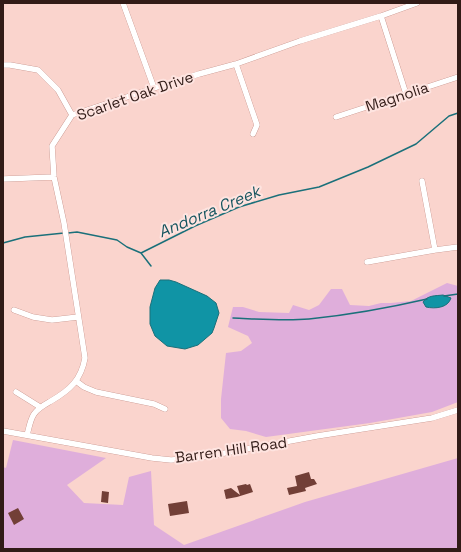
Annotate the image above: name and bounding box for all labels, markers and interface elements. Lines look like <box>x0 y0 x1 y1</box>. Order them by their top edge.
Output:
street label: Scarlet Oak Drive <box>74 67 196 124</box>
street label: Magnolia <box>363 77 431 116</box>
water label: Andorra Creek <box>155 180 266 242</box>
street label: Barren Hill Road <box>174 432 288 467</box>

